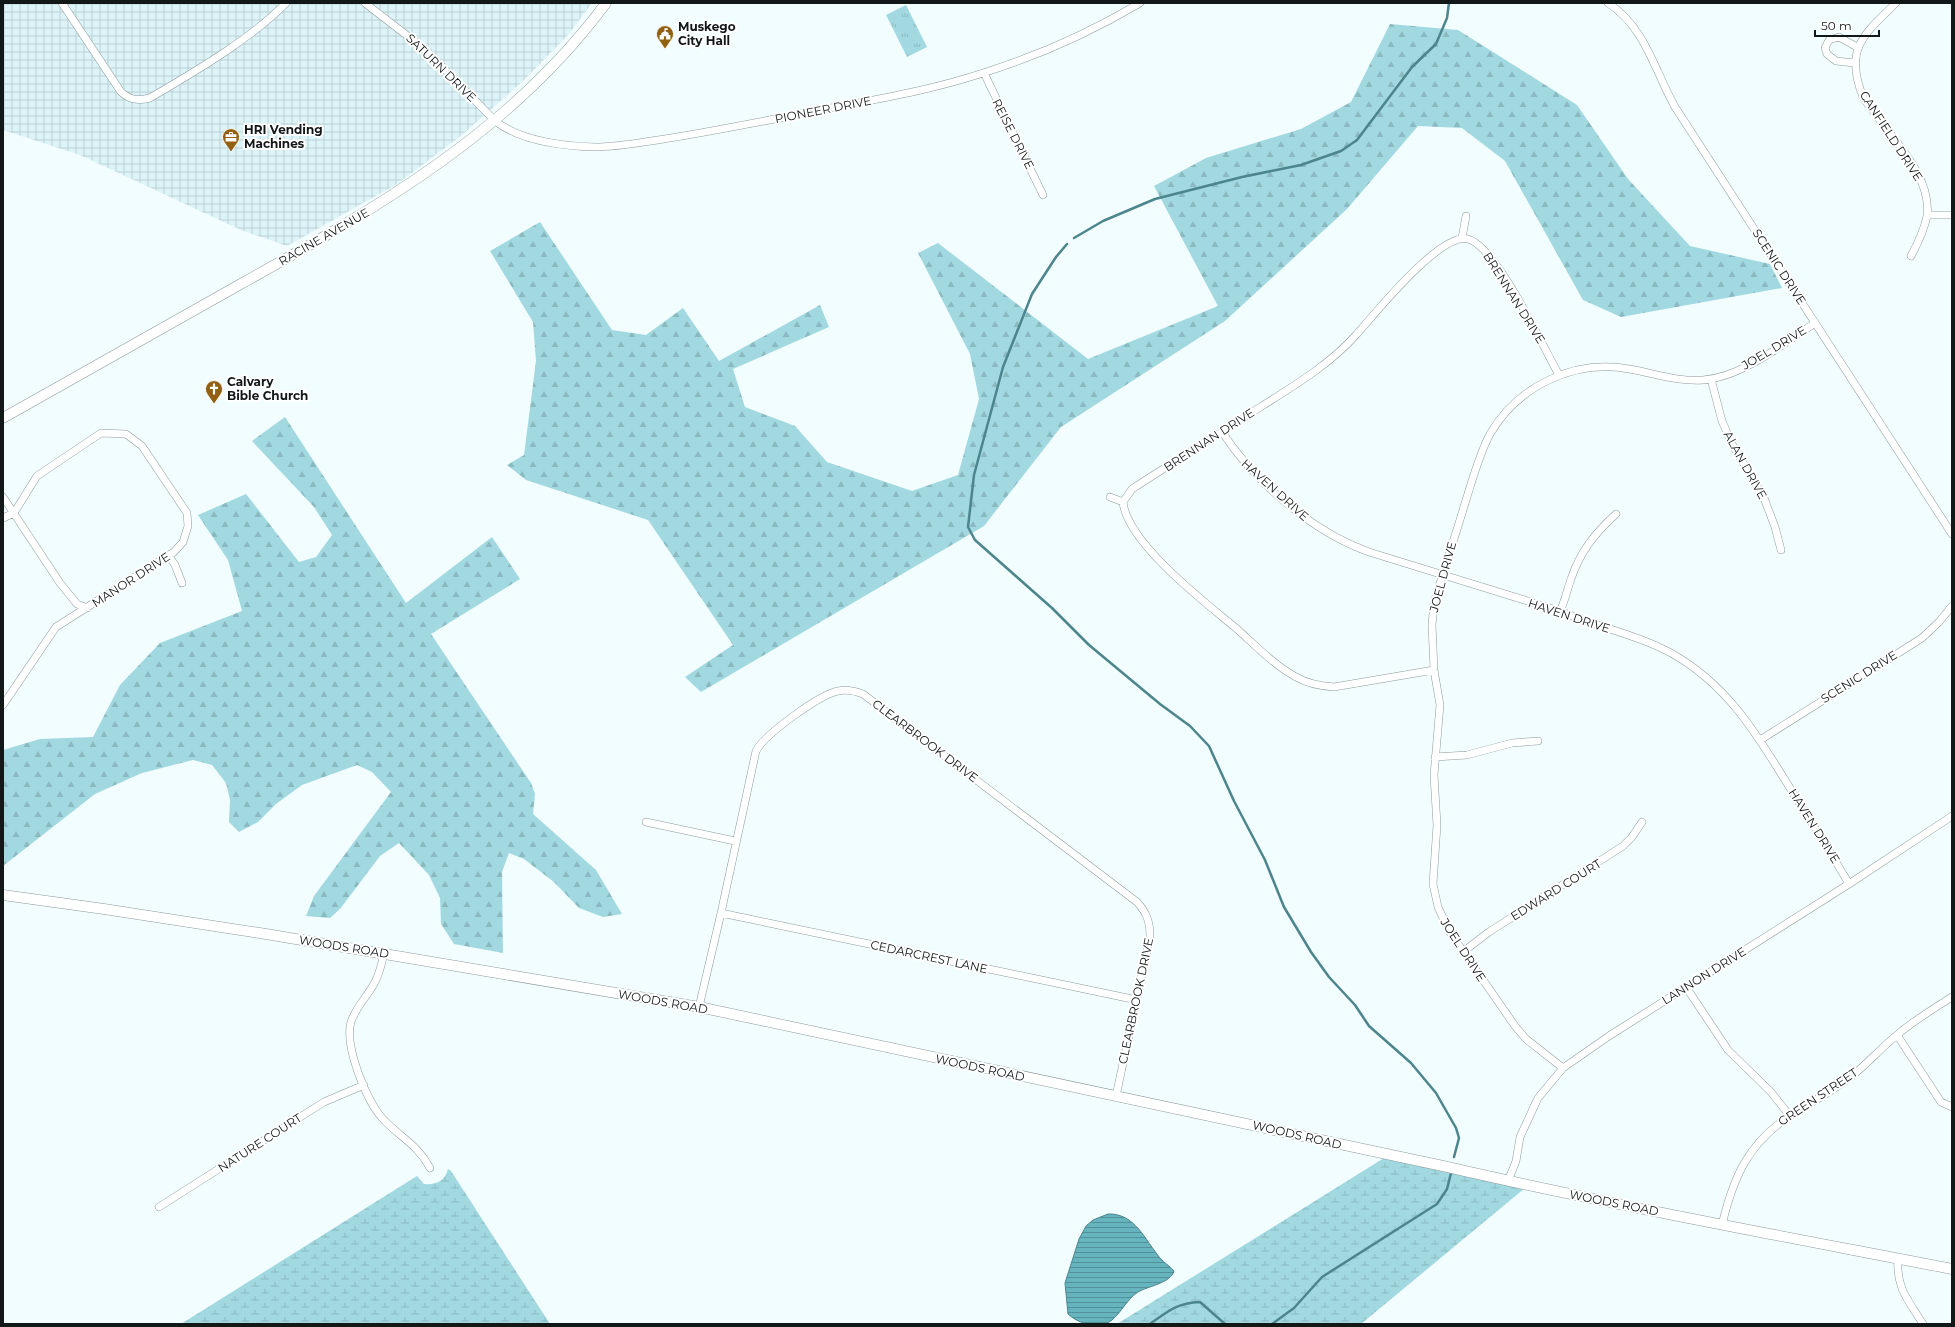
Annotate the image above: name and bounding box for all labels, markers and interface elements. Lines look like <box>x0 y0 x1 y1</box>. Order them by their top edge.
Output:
scale bar <box>1815 12 1879 38</box>
text: 50 m <box>1821 18 1852 33</box>
place label: Muskego City Hall <box>678 19 736 48</box>
public building icon: Muskego City Hall <box>655 24 675 49</box>
street label: SATURN DRIVE <box>403 30 480 105</box>
street label: CANFIELD DRIVE <box>1857 88 1926 184</box>
street label: PIONEER DRIVE <box>773 93 872 126</box>
street label: REISE DRIVE <box>989 96 1038 172</box>
place label: HRI Vending Machines <box>244 122 323 151</box>
office icon: HRI Vending Machines <box>221 127 241 152</box>
street label: RACINE AVENUE <box>276 205 372 269</box>
street label: SCENIC DRIVE <box>1749 226 1809 307</box>
street label: BRENNAN DRIVE <box>1480 249 1549 346</box>
street label: JOEL DRIVE <box>1738 322 1809 373</box>
place label: Calvary Bible Church <box>227 374 308 403</box>
church icon: Calvary Bible Church <box>204 379 224 404</box>
street label: BRENNAN DRIVE <box>1161 405 1257 474</box>
street label: ALAN DRIVE <box>1721 428 1770 501</box>
street label: HAVEN DRIVE <box>1239 456 1312 524</box>
street label: JOEL DRIVE <box>1426 540 1459 615</box>
street label: MANOR DRIVE <box>89 549 173 610</box>
street label: HAVEN DRIVE <box>1526 595 1612 636</box>
street label: SCENIC DRIVE <box>1818 647 1900 706</box>
street label: CLEARBROOK DRIVE <box>869 696 981 785</box>
street label: HAVEN DRIVE <box>1785 786 1843 866</box>
street label: EDWARD COURT <box>1508 856 1604 924</box>
street label: JOEL DRIVE <box>1437 914 1489 984</box>
street label: WOODS ROAD <box>298 932 390 961</box>
street label: CLEARBROOK DRIVE <box>1115 936 1156 1065</box>
street label: CEDARCREST LANE <box>869 937 989 976</box>
street label: LANNON DRIVE <box>1659 944 1749 1007</box>
street label: WOODS ROAD <box>617 986 709 1017</box>
street label: WOODS ROAD <box>934 1051 1026 1084</box>
street label: GREEN STREET <box>1775 1064 1860 1129</box>
street label: NATURE COURT <box>215 1110 305 1175</box>
street label: WOODS ROAD <box>1251 1117 1343 1152</box>
street label: WOODS ROAD <box>1568 1186 1660 1219</box>

